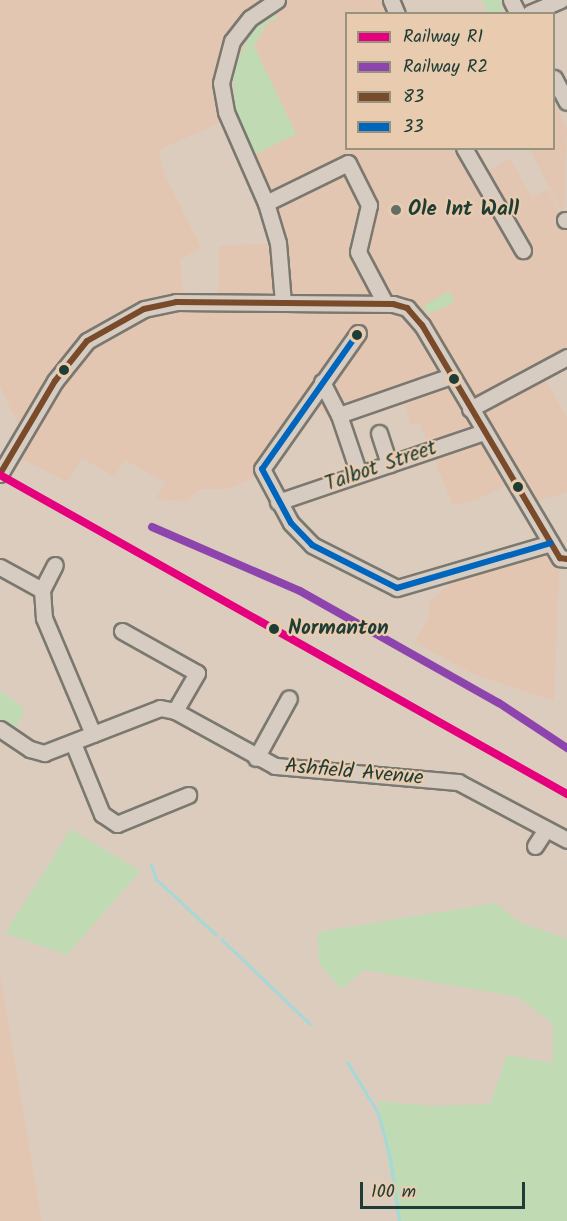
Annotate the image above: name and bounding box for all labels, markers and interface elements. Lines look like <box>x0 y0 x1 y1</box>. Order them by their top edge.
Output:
legend <box>345 12 555 150</box>
text: Railway R1 <box>403 23 483 52</box>
text: Railway R2 <box>403 53 488 82</box>
text: 83 <box>403 83 424 112</box>
text: 33 <box>403 113 424 142</box>
place label: Ole Int Wall <box>408 197 519 223</box>
marker: Ole Int Wall <box>389 203 403 217</box>
unlabelled marker <box>351 329 363 341</box>
unlabelled marker <box>58 364 70 376</box>
unlabelled marker <box>448 373 460 385</box>
street label: Talbot Street <box>322 436 440 498</box>
unlabelled marker <box>512 481 524 493</box>
place label: Normanton <box>288 616 389 642</box>
marker: Normanton <box>265 620 283 638</box>
street label: Ashfield Avenue <box>283 754 425 792</box>
scale bar <box>363 1170 528 1208</box>
text: 100 m <box>371 1178 416 1207</box>

